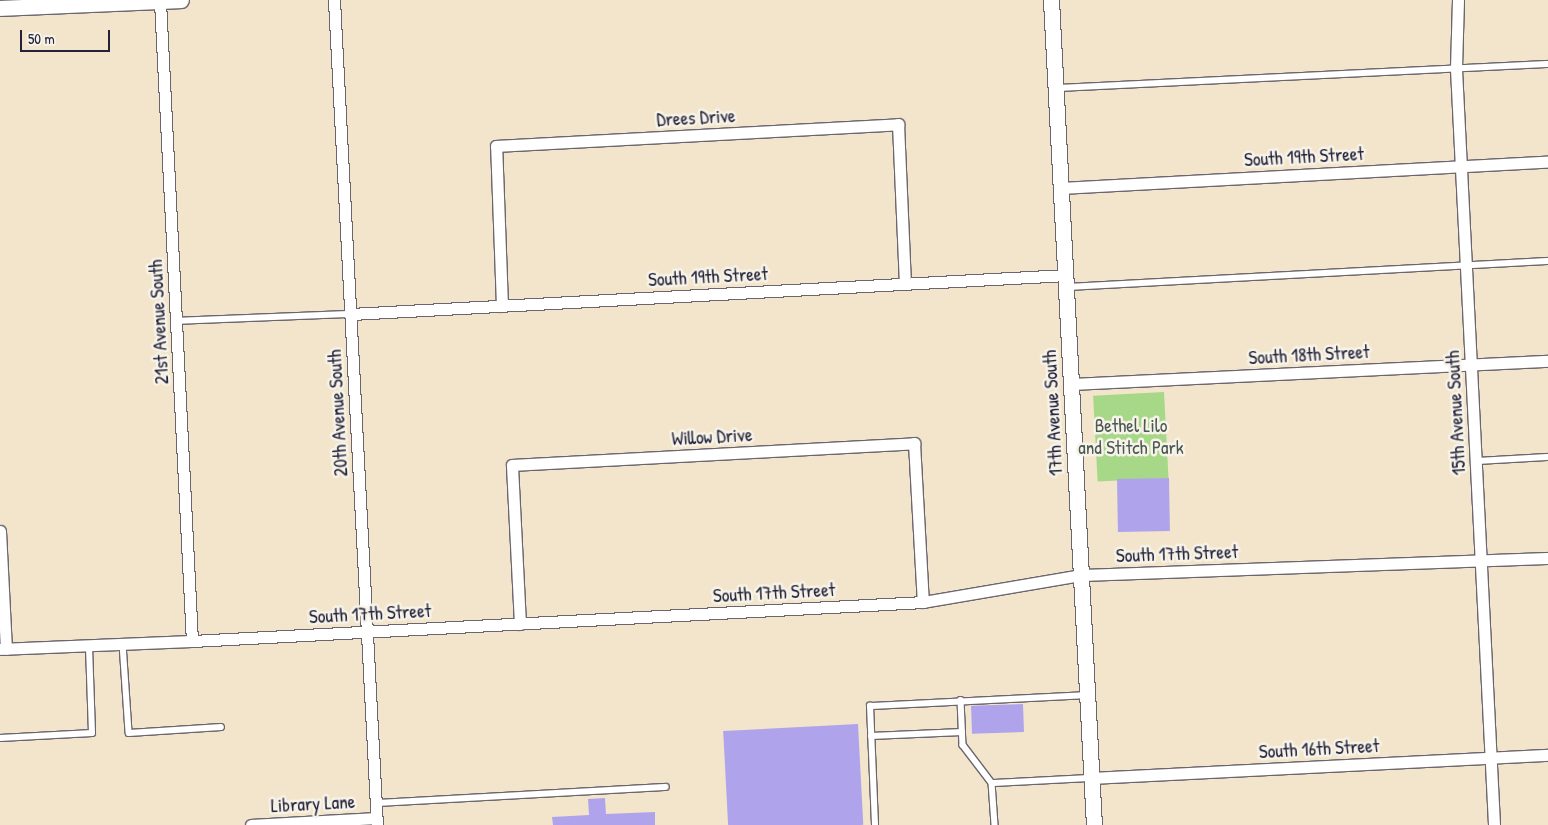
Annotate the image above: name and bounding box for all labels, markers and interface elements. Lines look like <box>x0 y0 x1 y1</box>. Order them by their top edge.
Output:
scale bar <box>22 20 112 52</box>
text: 50 m <box>28 28 55 49</box>
street label: Drees Drive <box>656 105 736 131</box>
street label: South 19th Street <box>1244 142 1364 172</box>
street label: 21st Avenue South <box>144 259 174 385</box>
street label: South 19th Street <box>648 262 768 292</box>
street label: South 18th Street <box>1248 340 1370 370</box>
street label: 20th Avenue South <box>323 349 353 477</box>
street label: 17th Avenue South <box>1038 349 1068 477</box>
street label: 15th Avenue South <box>1441 350 1471 476</box>
park label: Bethel Lilo and Stitch Park <box>1078 415 1184 459</box>
street label: Willow Drive <box>671 424 753 450</box>
street label: South 17th Street <box>1115 540 1239 568</box>
street label: South 17th Street <box>712 578 836 608</box>
street label: South 17th Street <box>308 599 432 629</box>
street label: South 16th Street <box>1258 734 1380 764</box>
street label: Library Lane <box>270 790 356 818</box>

